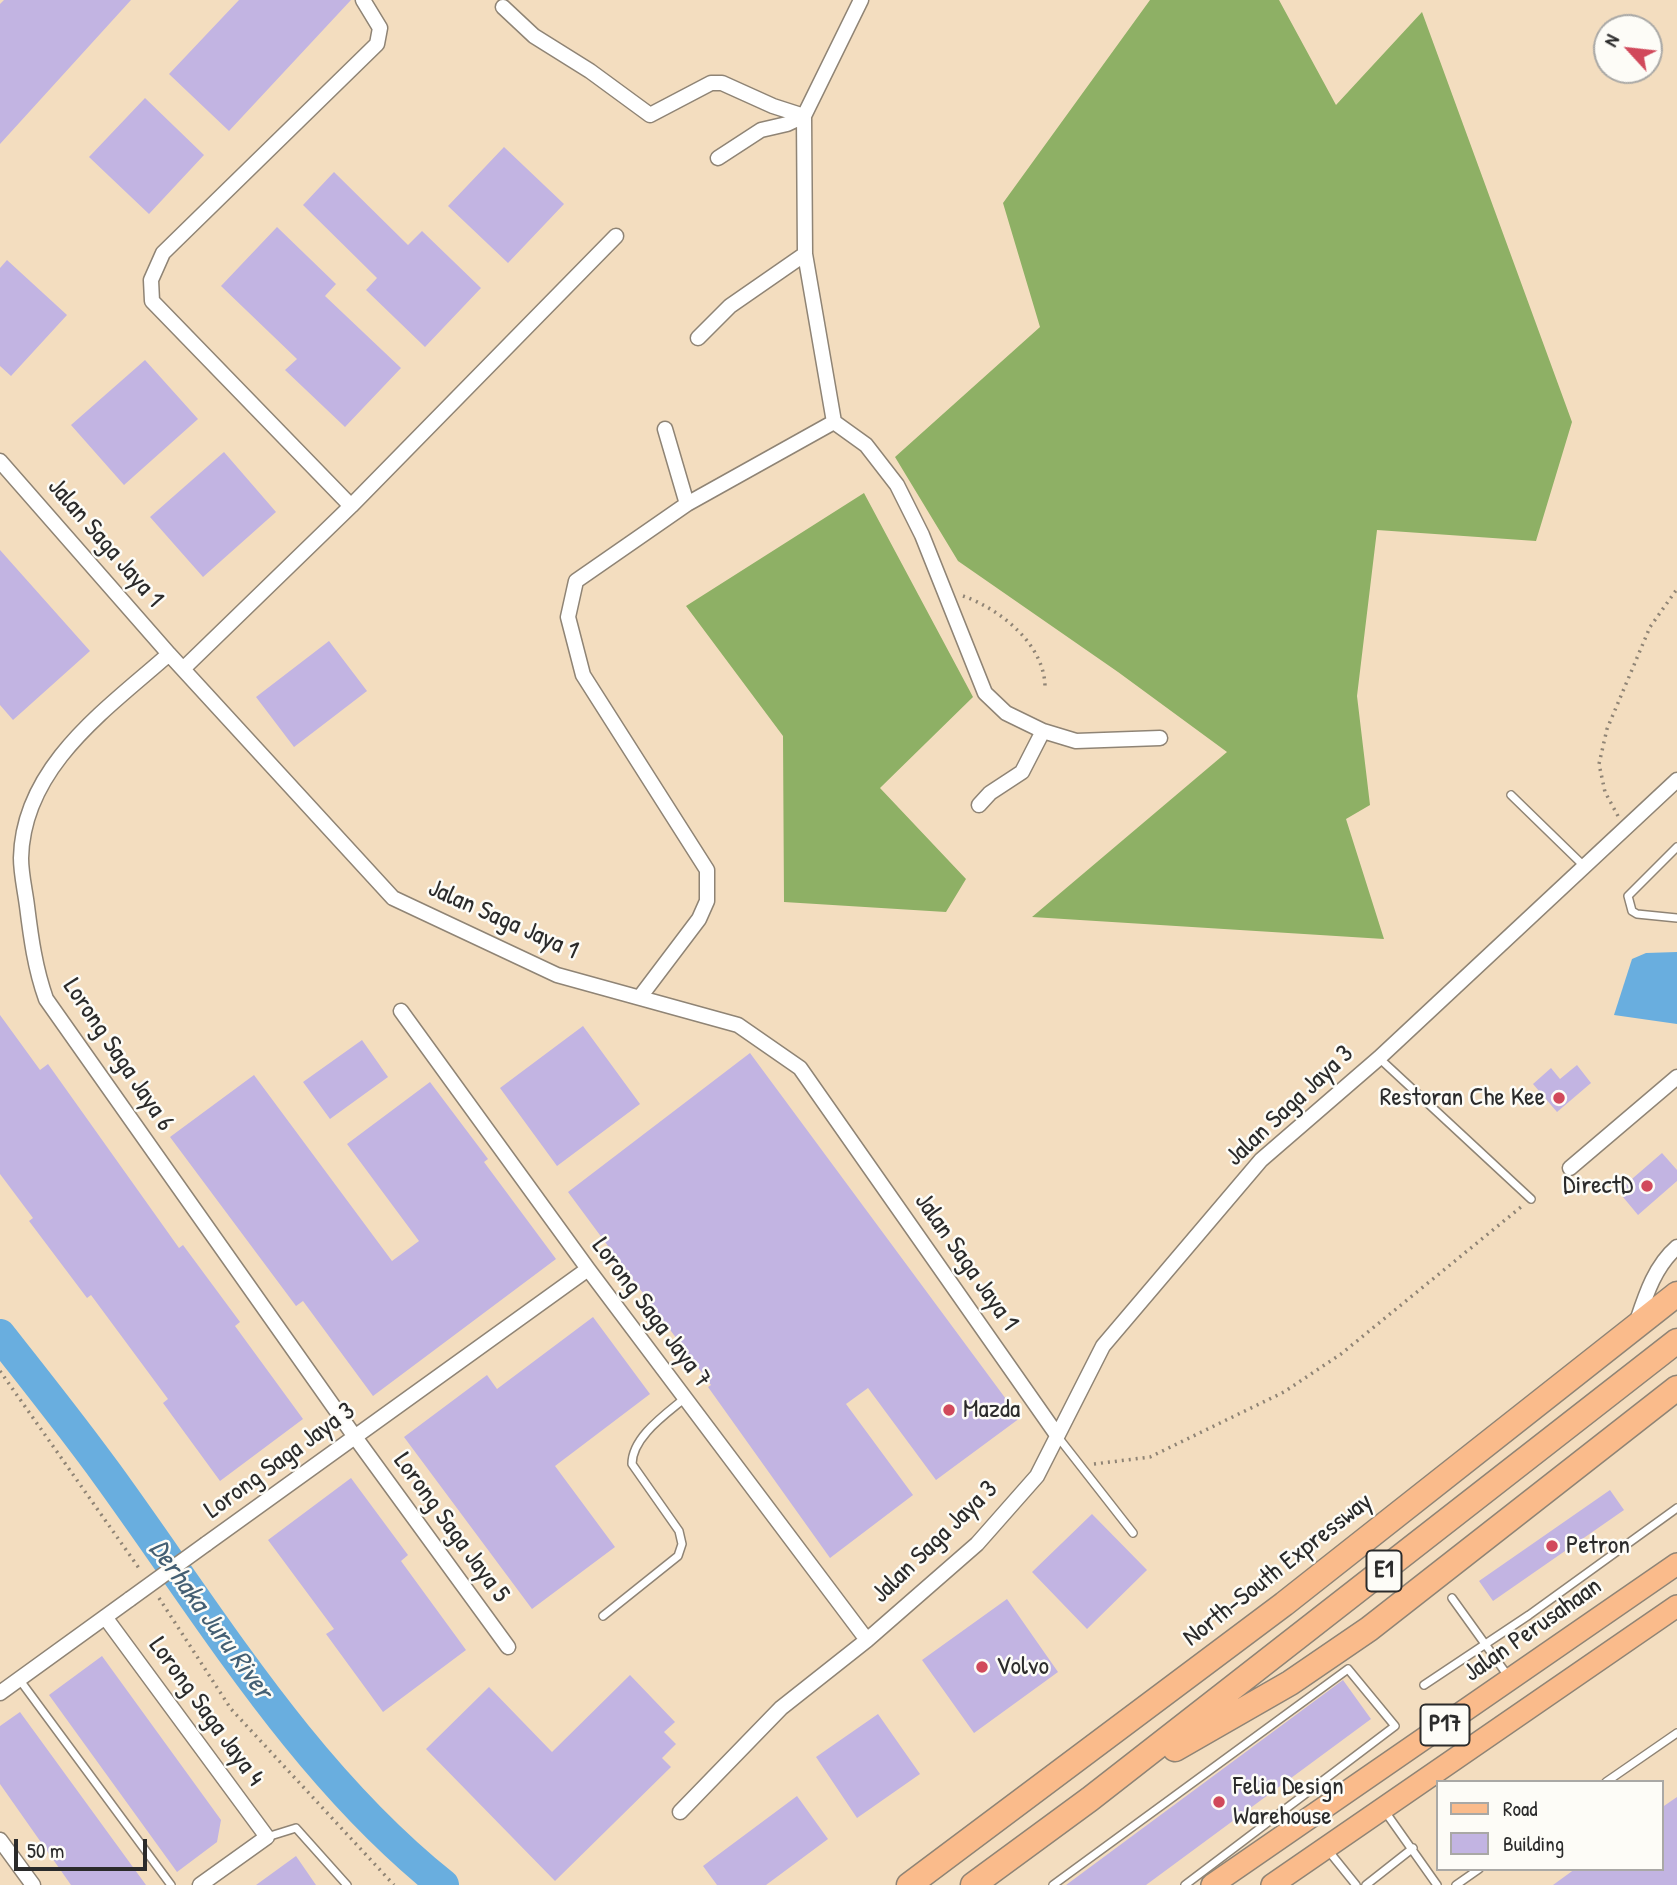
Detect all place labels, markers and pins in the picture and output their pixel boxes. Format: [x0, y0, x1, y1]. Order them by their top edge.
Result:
place label: Restoran Che Kee [1380, 1082, 1545, 1114]
marker: Restoran Che Kee [1551, 1090, 1567, 1106]
place label: DirectD [1563, 1170, 1633, 1202]
marker: DirectD [1639, 1178, 1655, 1194]
place label: Mazda [963, 1394, 1020, 1426]
marker: Mazda [941, 1402, 957, 1418]
place label: Petron [1566, 1530, 1630, 1562]
marker: Petron [1544, 1538, 1560, 1554]
place label: Volvo [996, 1651, 1049, 1683]
marker: Volvo [974, 1659, 990, 1675]
place label: Felia Design Warehouse [1233, 1771, 1344, 1832]
marker: Felia Design Warehouse [1211, 1794, 1227, 1810]

